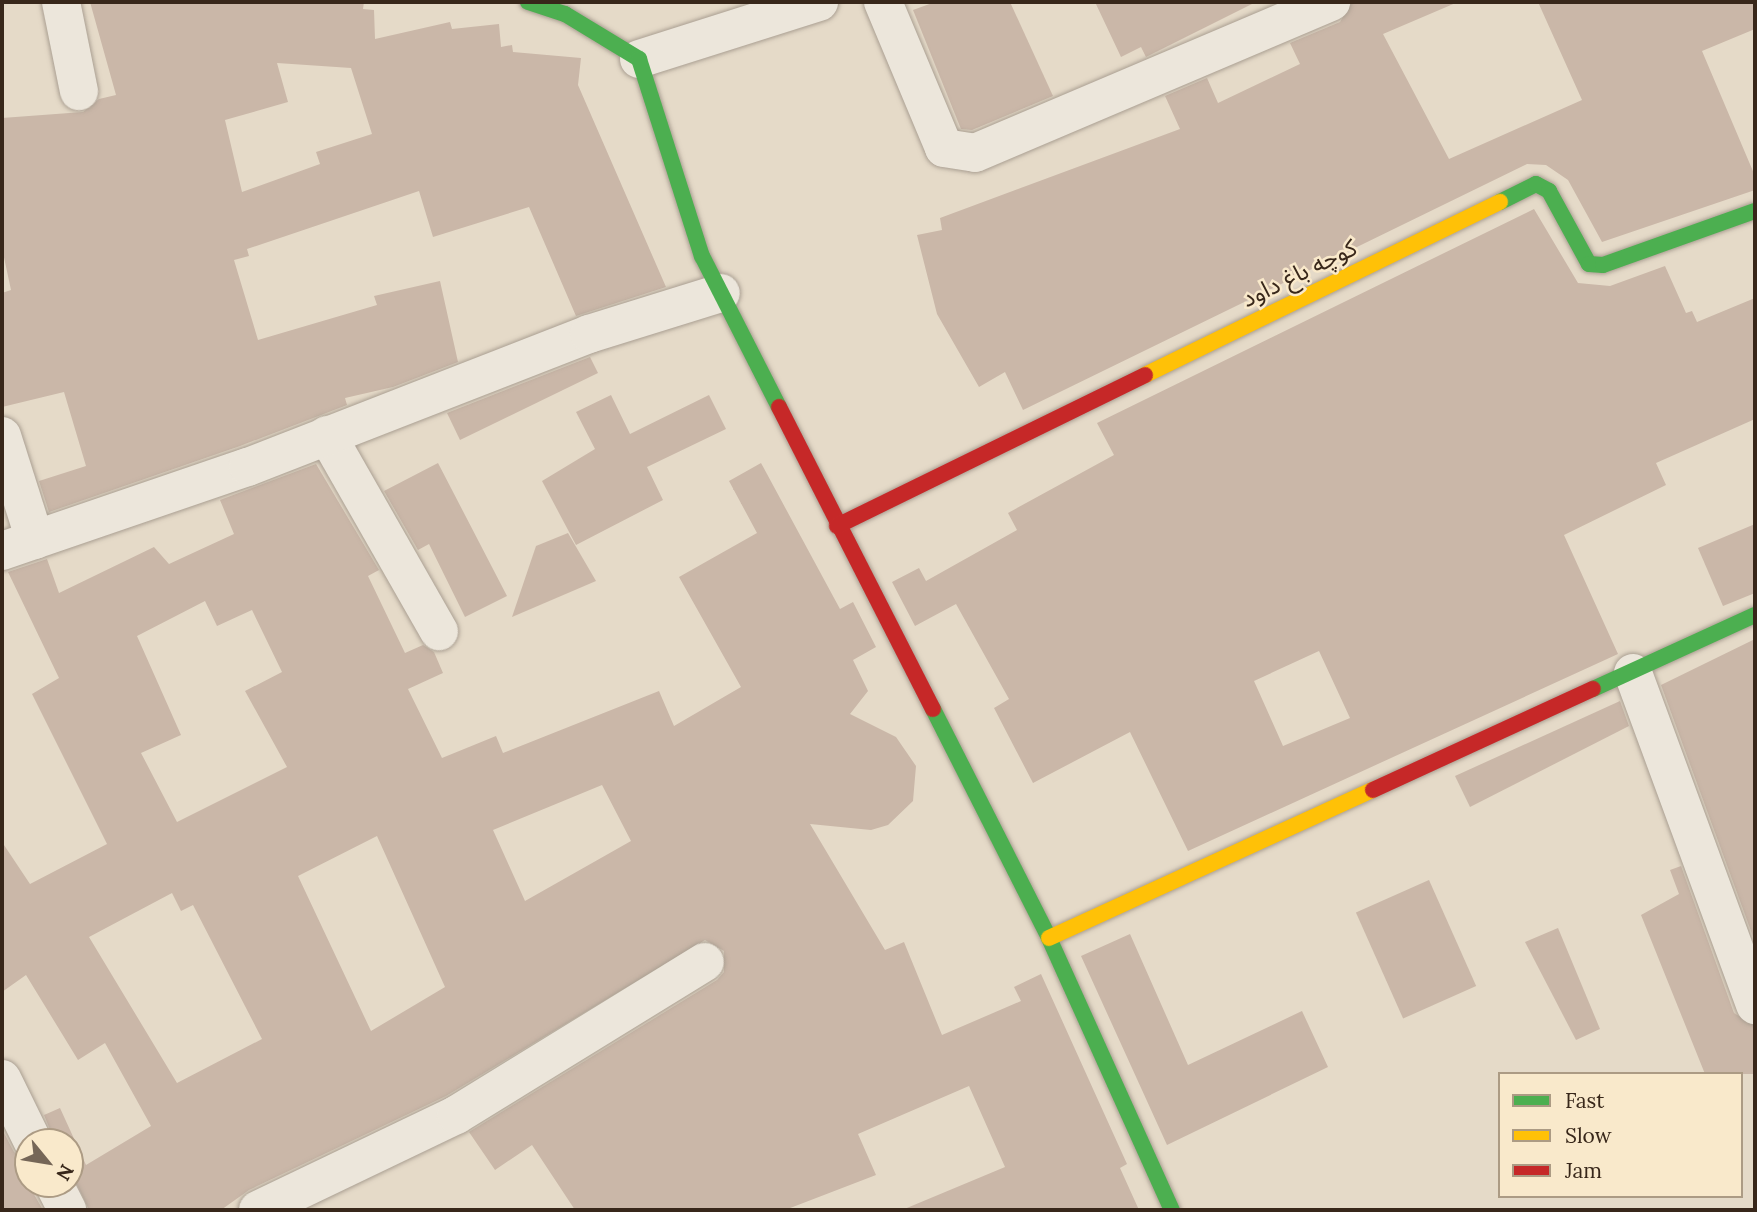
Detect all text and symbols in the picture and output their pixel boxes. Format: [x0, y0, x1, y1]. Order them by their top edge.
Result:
street label: کوچه باغ داود [1237, 233, 1361, 313]
legend [1498, 1072, 1743, 1198]
text: Fast [1565, 1087, 1604, 1114]
text: Slow [1565, 1122, 1612, 1149]
north arrow [14, 1128, 84, 1198]
text: Jam [1565, 1157, 1602, 1184]
text: N [51, 1160, 80, 1185]

